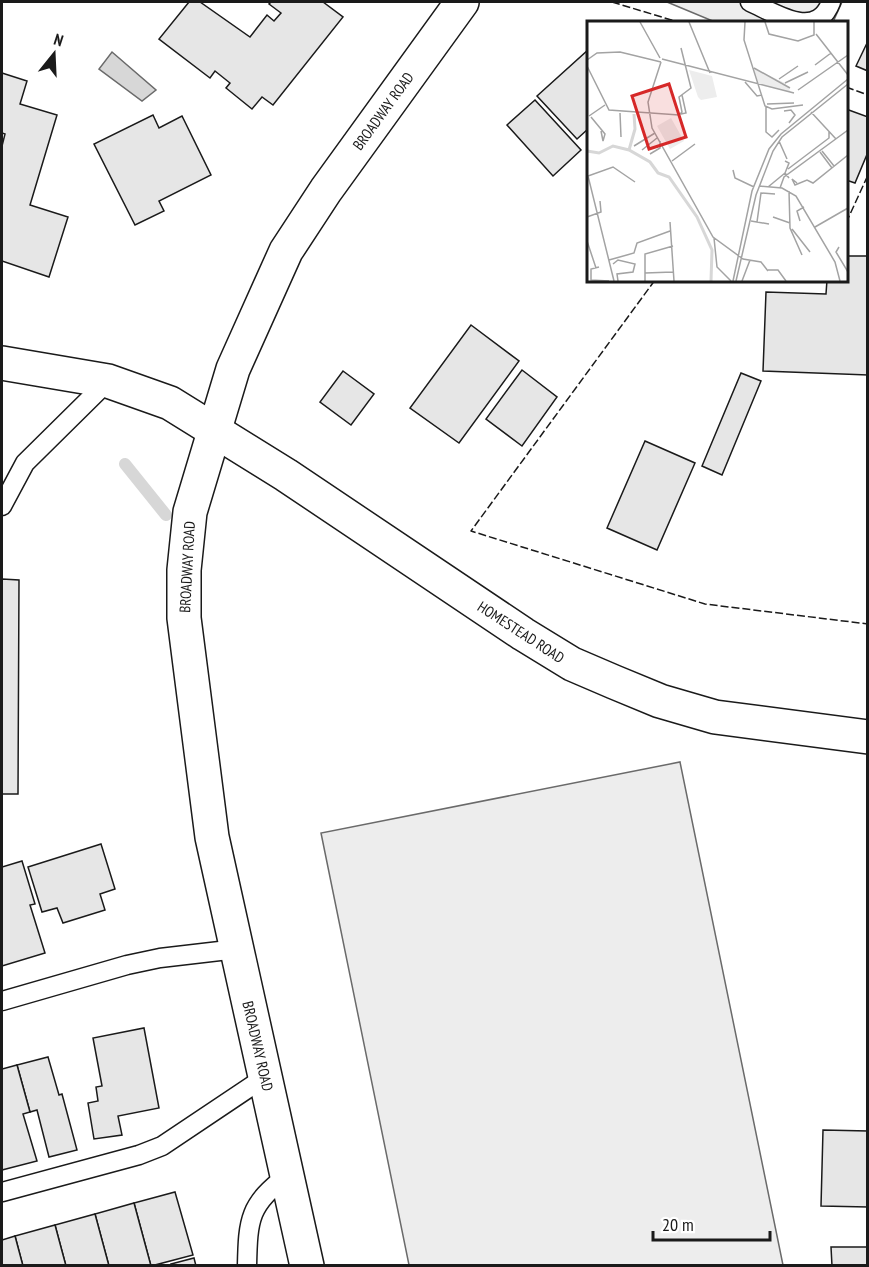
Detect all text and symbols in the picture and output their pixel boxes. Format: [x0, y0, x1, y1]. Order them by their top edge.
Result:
inset map [587, 21, 848, 282]
north arrow [24, 24, 84, 84]
text: N [51, 29, 66, 51]
street label: BROADWAY ROAD [348, 68, 418, 154]
street label: BROADWAY ROAD [175, 521, 199, 613]
street label: HOMESTEAD ROAD [474, 597, 568, 667]
street label: BROADWAY ROAD [238, 999, 278, 1093]
scale bar [653, 1204, 770, 1242]
text: 20 m [662, 1213, 694, 1236]

